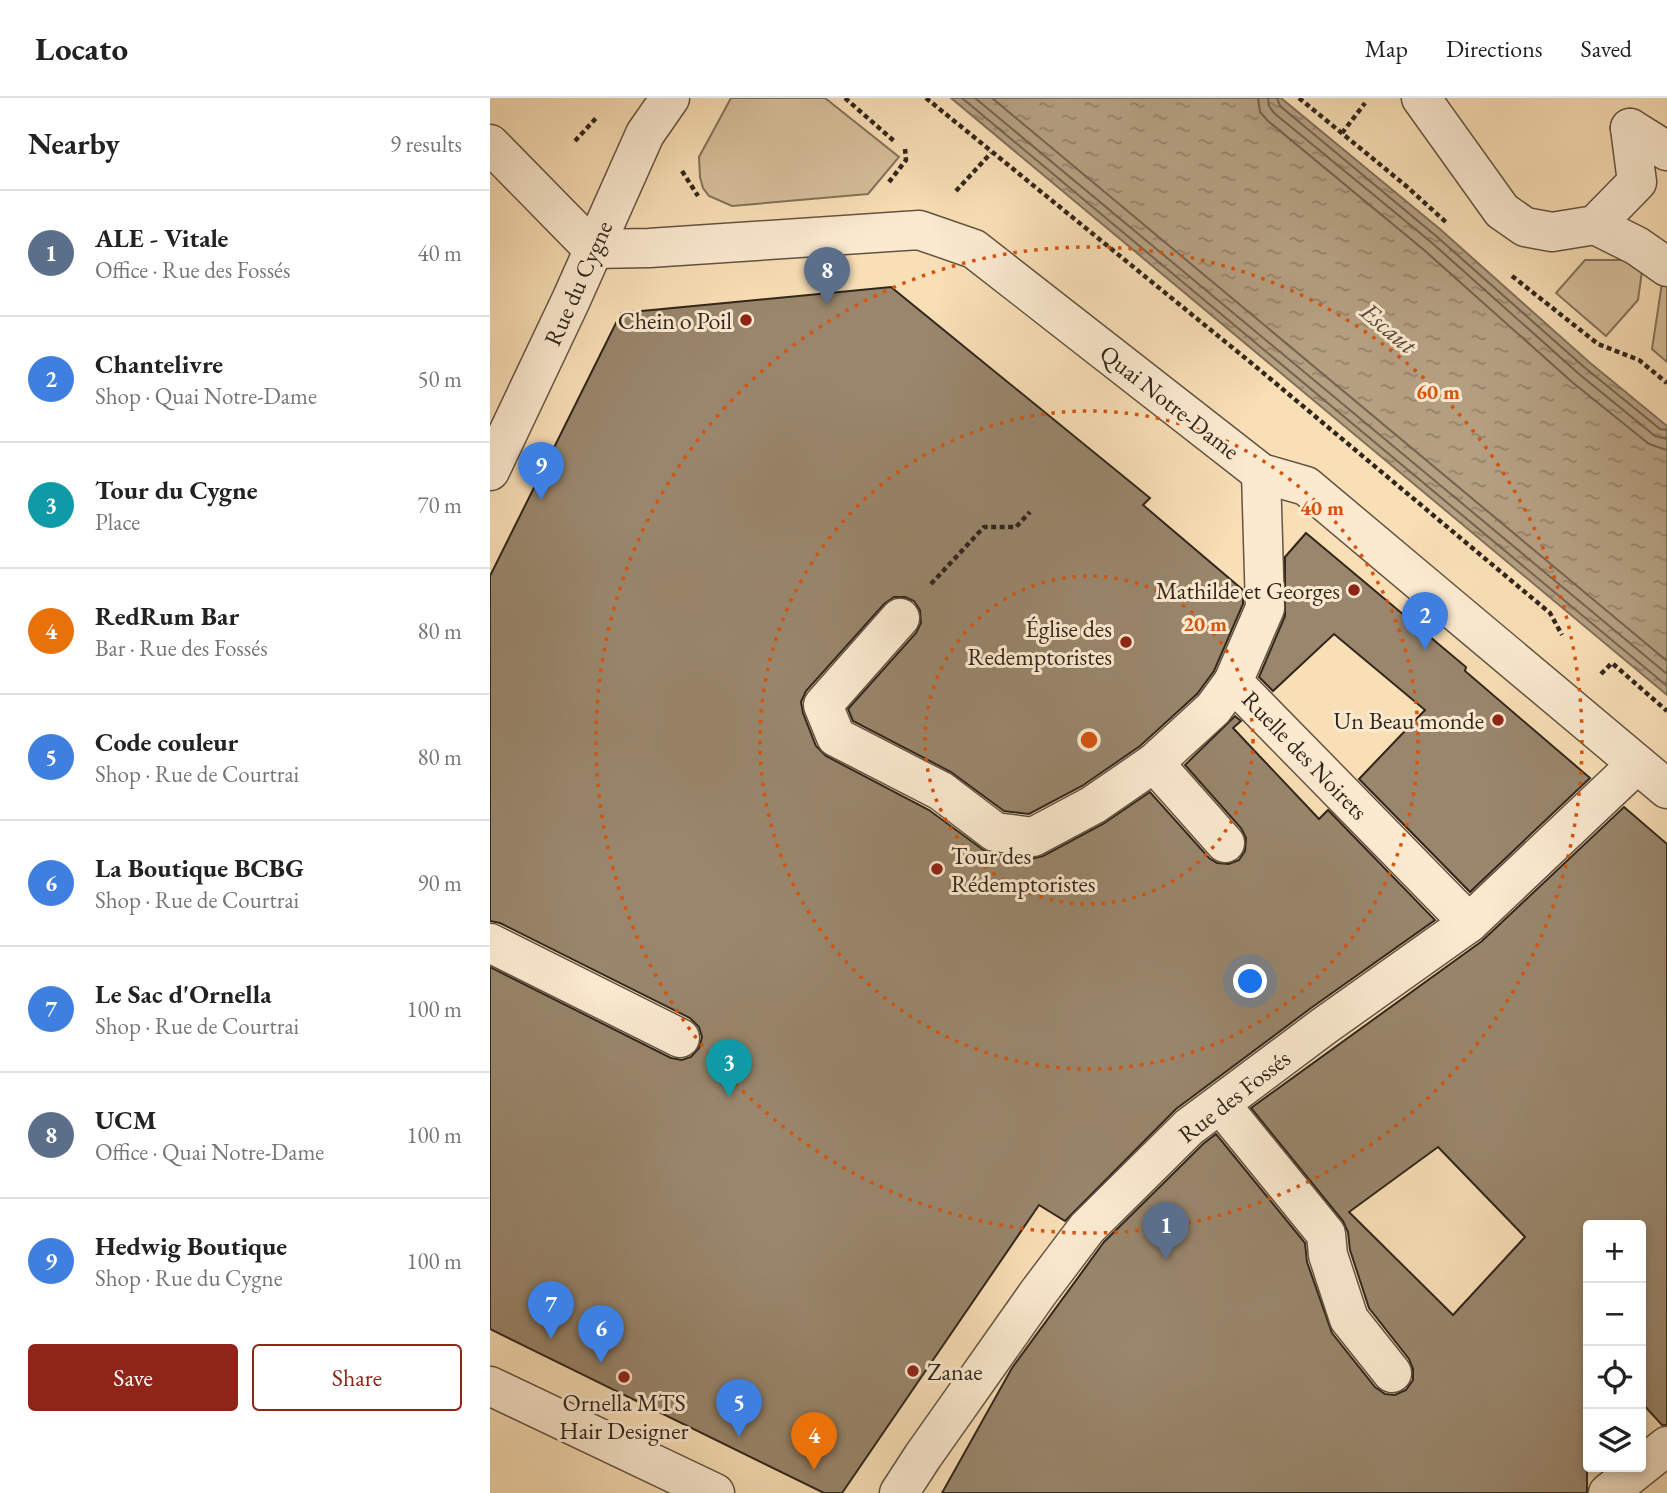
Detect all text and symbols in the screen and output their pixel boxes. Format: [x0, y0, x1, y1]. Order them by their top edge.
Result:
text: Locato [35, 27, 128, 70]
text: Map [1365, 33, 1408, 64]
text: Directions [1446, 33, 1543, 64]
text: Saved [1581, 33, 1632, 64]
text: Nearby [28, 124, 120, 163]
text: 9 results [390, 129, 462, 159]
street label: Rue du Cygne [537, 216, 619, 350]
text: ALE - Vitale [95, 221, 228, 255]
text: 1 [45, 238, 57, 268]
text: 40 m [417, 238, 462, 268]
pin: 8 [804, 247, 850, 305]
text: Office · Rue des Fossés [95, 255, 291, 285]
water label: Escaut [1353, 294, 1425, 362]
place label: Chein o Poil [618, 305, 732, 336]
marker: Chein o Poil [738, 312, 754, 328]
street label: Quai Notre-Dame [1094, 338, 1246, 466]
text: Chantelivre [95, 347, 223, 381]
text: 2 [45, 364, 57, 394]
text: 50 m [417, 364, 462, 394]
text: 60 m [1416, 378, 1460, 405]
text: Shop · Quai Notre-Dame [95, 381, 317, 411]
pin: 9 [518, 442, 564, 500]
text: Tour du Cygne [95, 473, 258, 507]
text: 3 [45, 490, 57, 520]
text: 70 m [417, 490, 462, 520]
text: 40 m [1300, 494, 1344, 521]
text: Place [95, 507, 140, 537]
place label: Mathilde et Georges [1156, 575, 1340, 606]
marker: Mathilde et Georges [1346, 582, 1362, 598]
pin: 2 [1402, 592, 1448, 650]
text: RedRum Bar [95, 599, 239, 633]
text: 20 m [1183, 610, 1227, 637]
place label: Église des Redemptoristes [967, 613, 1112, 672]
text: 4 [45, 616, 57, 646]
text: 80 m [417, 616, 462, 646]
text: Bar · Rue des Fossés [95, 633, 268, 663]
marker: Église des Redemptoristes [1118, 634, 1134, 650]
street label: Ruelle des Noirets [1235, 684, 1375, 826]
place label: Un Beau monde [1334, 705, 1484, 736]
marker: Un Beau monde [1490, 712, 1506, 728]
text: Code couleur [95, 725, 238, 759]
centre of rings [1077, 728, 1101, 752]
text: 5 [45, 742, 57, 772]
text: 80 m [417, 742, 462, 772]
text: Shop · Rue de Courtrai [95, 759, 299, 789]
place label: Tour des Rédemptoristes [951, 840, 1096, 899]
text: La Boutique BCBG [95, 851, 304, 885]
marker: Tour des Rédemptoristes [929, 861, 945, 877]
text: 6 [45, 868, 57, 898]
text: 90 m [417, 868, 462, 898]
text: Shop · Rue de Courtrai [95, 885, 299, 915]
your location [1233, 964, 1267, 998]
text: Le Sac d'Ornella [95, 977, 272, 1011]
text: 7 [45, 994, 57, 1024]
text: 100 m [406, 994, 462, 1024]
text: Shop · Rue de Courtrai [95, 1011, 299, 1041]
pin: 3 [706, 1039, 752, 1097]
street label: Rue des Fossés [1172, 1043, 1296, 1149]
text: UCM [95, 1103, 157, 1137]
text: 8 [45, 1120, 57, 1150]
text: 100 m [406, 1120, 462, 1150]
text: Office · Quai Notre-Dame [95, 1137, 324, 1167]
pin: 1 [1143, 1202, 1189, 1260]
map controls [1583, 1220, 1646, 1472]
button: + [1583, 1220, 1646, 1283]
text: Hedwig Boutique [95, 1229, 287, 1263]
text: 9 [45, 1246, 57, 1276]
text: 100 m [406, 1246, 462, 1276]
text: Shop · Rue du Cygne [95, 1263, 283, 1293]
pin: 7 [528, 1281, 574, 1339]
button: − [1583, 1283, 1646, 1346]
pin: 6 [578, 1305, 624, 1363]
button: Save [28, 1344, 238, 1411]
button: Share [252, 1344, 462, 1411]
button: locate [1583, 1346, 1646, 1409]
place label: Zanae [927, 1356, 983, 1387]
marker: Zanae [905, 1363, 921, 1379]
marker: Ornella MTS Hair Designer [616, 1369, 632, 1385]
pin: 5 [716, 1379, 762, 1437]
place label: Ornella MTS Hair Designer [559, 1387, 689, 1446]
button: layers [1583, 1409, 1646, 1472]
pin: 4 [791, 1412, 837, 1470]

